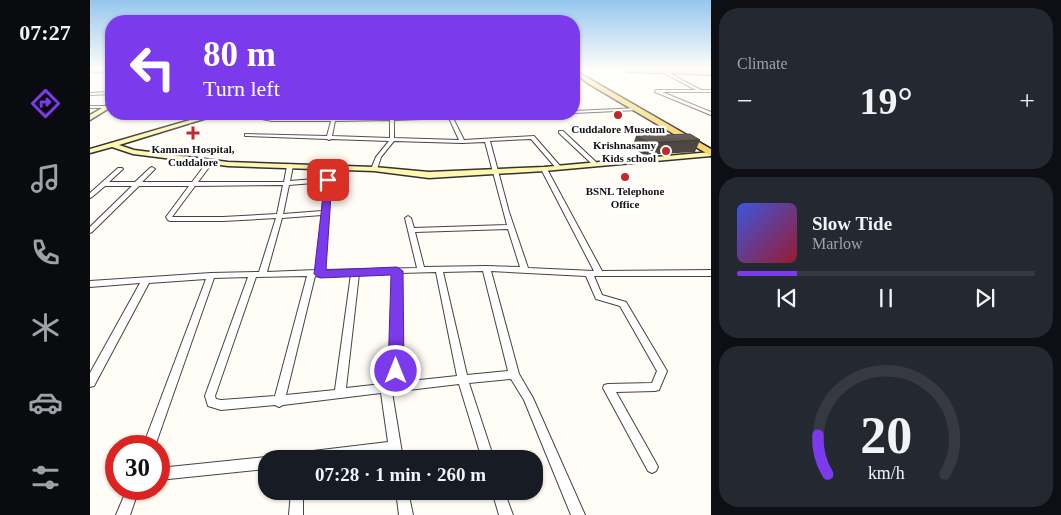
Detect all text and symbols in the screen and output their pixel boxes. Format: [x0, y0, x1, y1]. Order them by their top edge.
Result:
text: 07:27 [19, 20, 71, 45]
icon: left [120, 35, 185, 100]
text: 80 m [203, 35, 276, 74]
text: Climate [737, 55, 788, 72]
text: Turn left [203, 76, 280, 101]
text: 19° [859, 80, 913, 122]
text: − [737, 85, 753, 116]
text: + [1019, 85, 1035, 116]
icon: directions [28, 86, 63, 121]
marker: Cuddalore Museum [612, 109, 624, 121]
place label: Cuddalore Museum [571, 123, 665, 135]
marker: Kannan Hospital, Cuddalore [186, 126, 200, 140]
place label: Krishnasamy Kids school [593, 139, 656, 164]
place label: Kannan Hospital, Cuddalore [151, 143, 235, 168]
marker: Krishnasamy Kids school [660, 145, 672, 157]
pin [307, 159, 349, 201]
icon: music [28, 161, 63, 196]
icon: arrive [314, 166, 342, 194]
marker: BSNL Telephone Office [619, 171, 631, 183]
place label: BSNL Telephone Office [586, 185, 664, 210]
text: Slow Tide [812, 213, 892, 234]
icon: phone [28, 235, 63, 270]
text: Marlow [812, 235, 863, 252]
icon: previous [773, 284, 801, 312]
icon: pause [872, 284, 900, 312]
icon: next [971, 284, 999, 312]
icon: climate [28, 310, 63, 345]
position arrow [369, 344, 421, 396]
icon: car [28, 385, 63, 420]
text: 20 [860, 407, 912, 464]
speed limit sign: 30 [105, 435, 170, 500]
icon: filters [28, 460, 63, 495]
text: km/h [868, 463, 904, 483]
text: 07:28 · 1 min · 260 m [315, 464, 486, 485]

